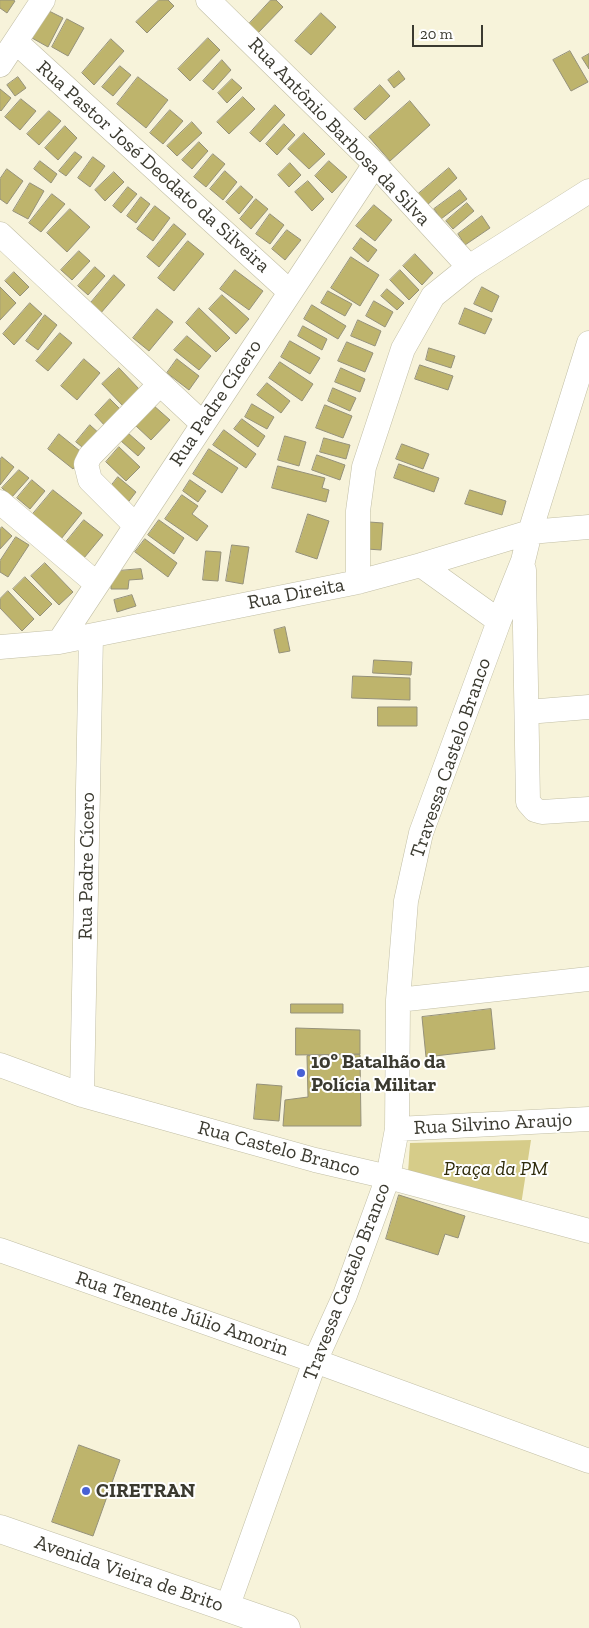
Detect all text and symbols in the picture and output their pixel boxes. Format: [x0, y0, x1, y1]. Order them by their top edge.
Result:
scale bar [414, 15, 485, 47]
text: 20 m [420, 25, 453, 43]
street label: Rua Antônio Barbosa da Silva [243, 33, 435, 231]
street label: Rua Pastor José Deodato da Silveira [31, 56, 275, 278]
street label: Rua Padre Cícero [165, 335, 267, 471]
street label: Rua Direita [246, 573, 346, 615]
street label: Travessa Castelo Branco [405, 655, 497, 861]
street label: Rua Padre Cícero [74, 792, 100, 940]
place label: 10º Batalhão da Polícia Militar [311, 1050, 446, 1097]
marker: 10º Batalhão da Polícia Militar [295, 1067, 307, 1079]
street label: Rua Silvino Araujo [413, 1108, 573, 1140]
street label: Rua Castelo Branco [195, 1116, 363, 1182]
park label: Praça da PM [444, 1157, 548, 1181]
street label: Travessa Castelo Branco [298, 1180, 396, 1384]
street label: Rua Tenente Júlio Amorin [72, 1266, 292, 1362]
place label: CIRETRAN [96, 1479, 195, 1503]
marker: CIRETRAN [80, 1485, 92, 1497]
street label: Avenida Vieira de Brito [32, 1530, 226, 1618]

